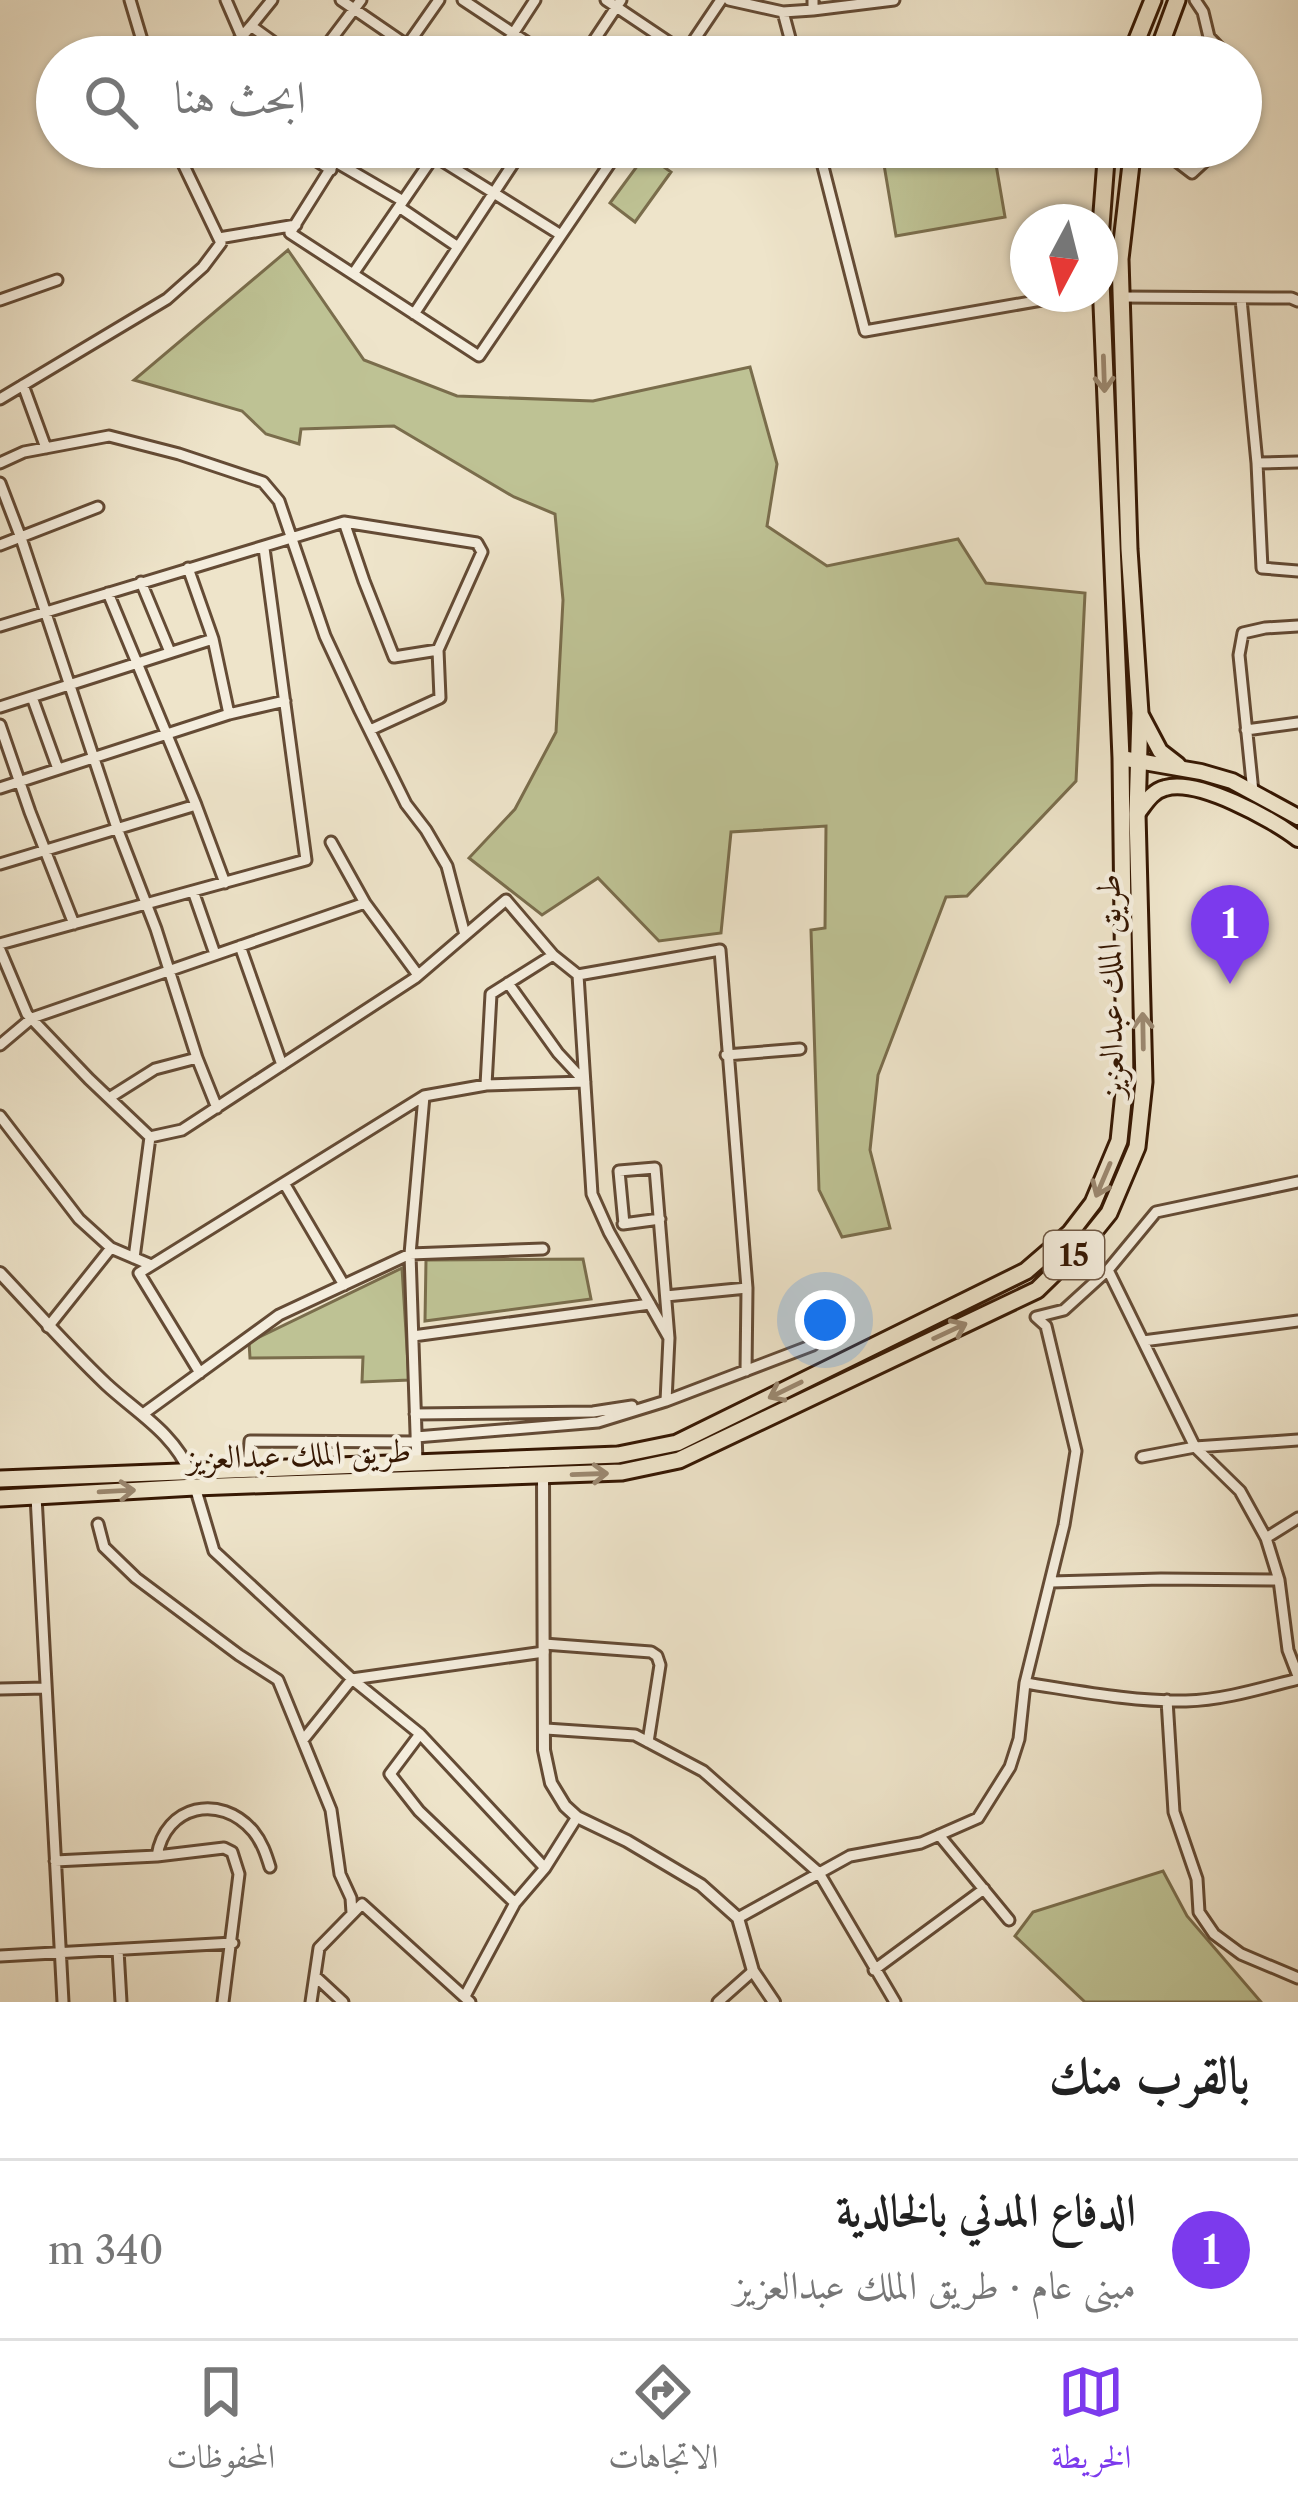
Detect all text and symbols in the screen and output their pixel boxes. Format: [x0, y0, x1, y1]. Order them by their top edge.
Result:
search box [36, 36, 1262, 168]
icon: search [78, 69, 144, 135]
text: ابحث هنا [174, 69, 306, 125]
north arrow [1010, 204, 1118, 312]
one-way arrow [1093, 354, 1116, 393]
street label: طريق الملك عبدالعزيز [1088, 873, 1134, 1101]
pin: 1 [1191, 885, 1269, 984]
one-way arrow [1131, 1012, 1154, 1051]
one-way arrow [1091, 1161, 1112, 1198]
road number: 15 [1044, 1231, 1104, 1279]
your location [795, 1290, 855, 1350]
one-way arrow [931, 1319, 967, 1341]
one-way arrow [768, 1380, 804, 1402]
street label: طريق الملك عبدالعزيز [183, 1430, 412, 1480]
one-way arrow [570, 1462, 609, 1485]
one-way arrow [97, 1479, 136, 1502]
text: بالقرب منك [1049, 2044, 1250, 2106]
text: الدفاع المدني بالخالدية [836, 2182, 1136, 2238]
text: 340 m [48, 2226, 163, 2274]
text: 1 [1202, 2226, 1220, 2274]
text: مبنى عام · طريق الملك عبدالعزيز [734, 2261, 1136, 2309]
tab: المحفوظات [166, 2359, 275, 2489]
tab: الاتجاهات [608, 2359, 718, 2489]
tab: الخريطة [1051, 2359, 1132, 2489]

